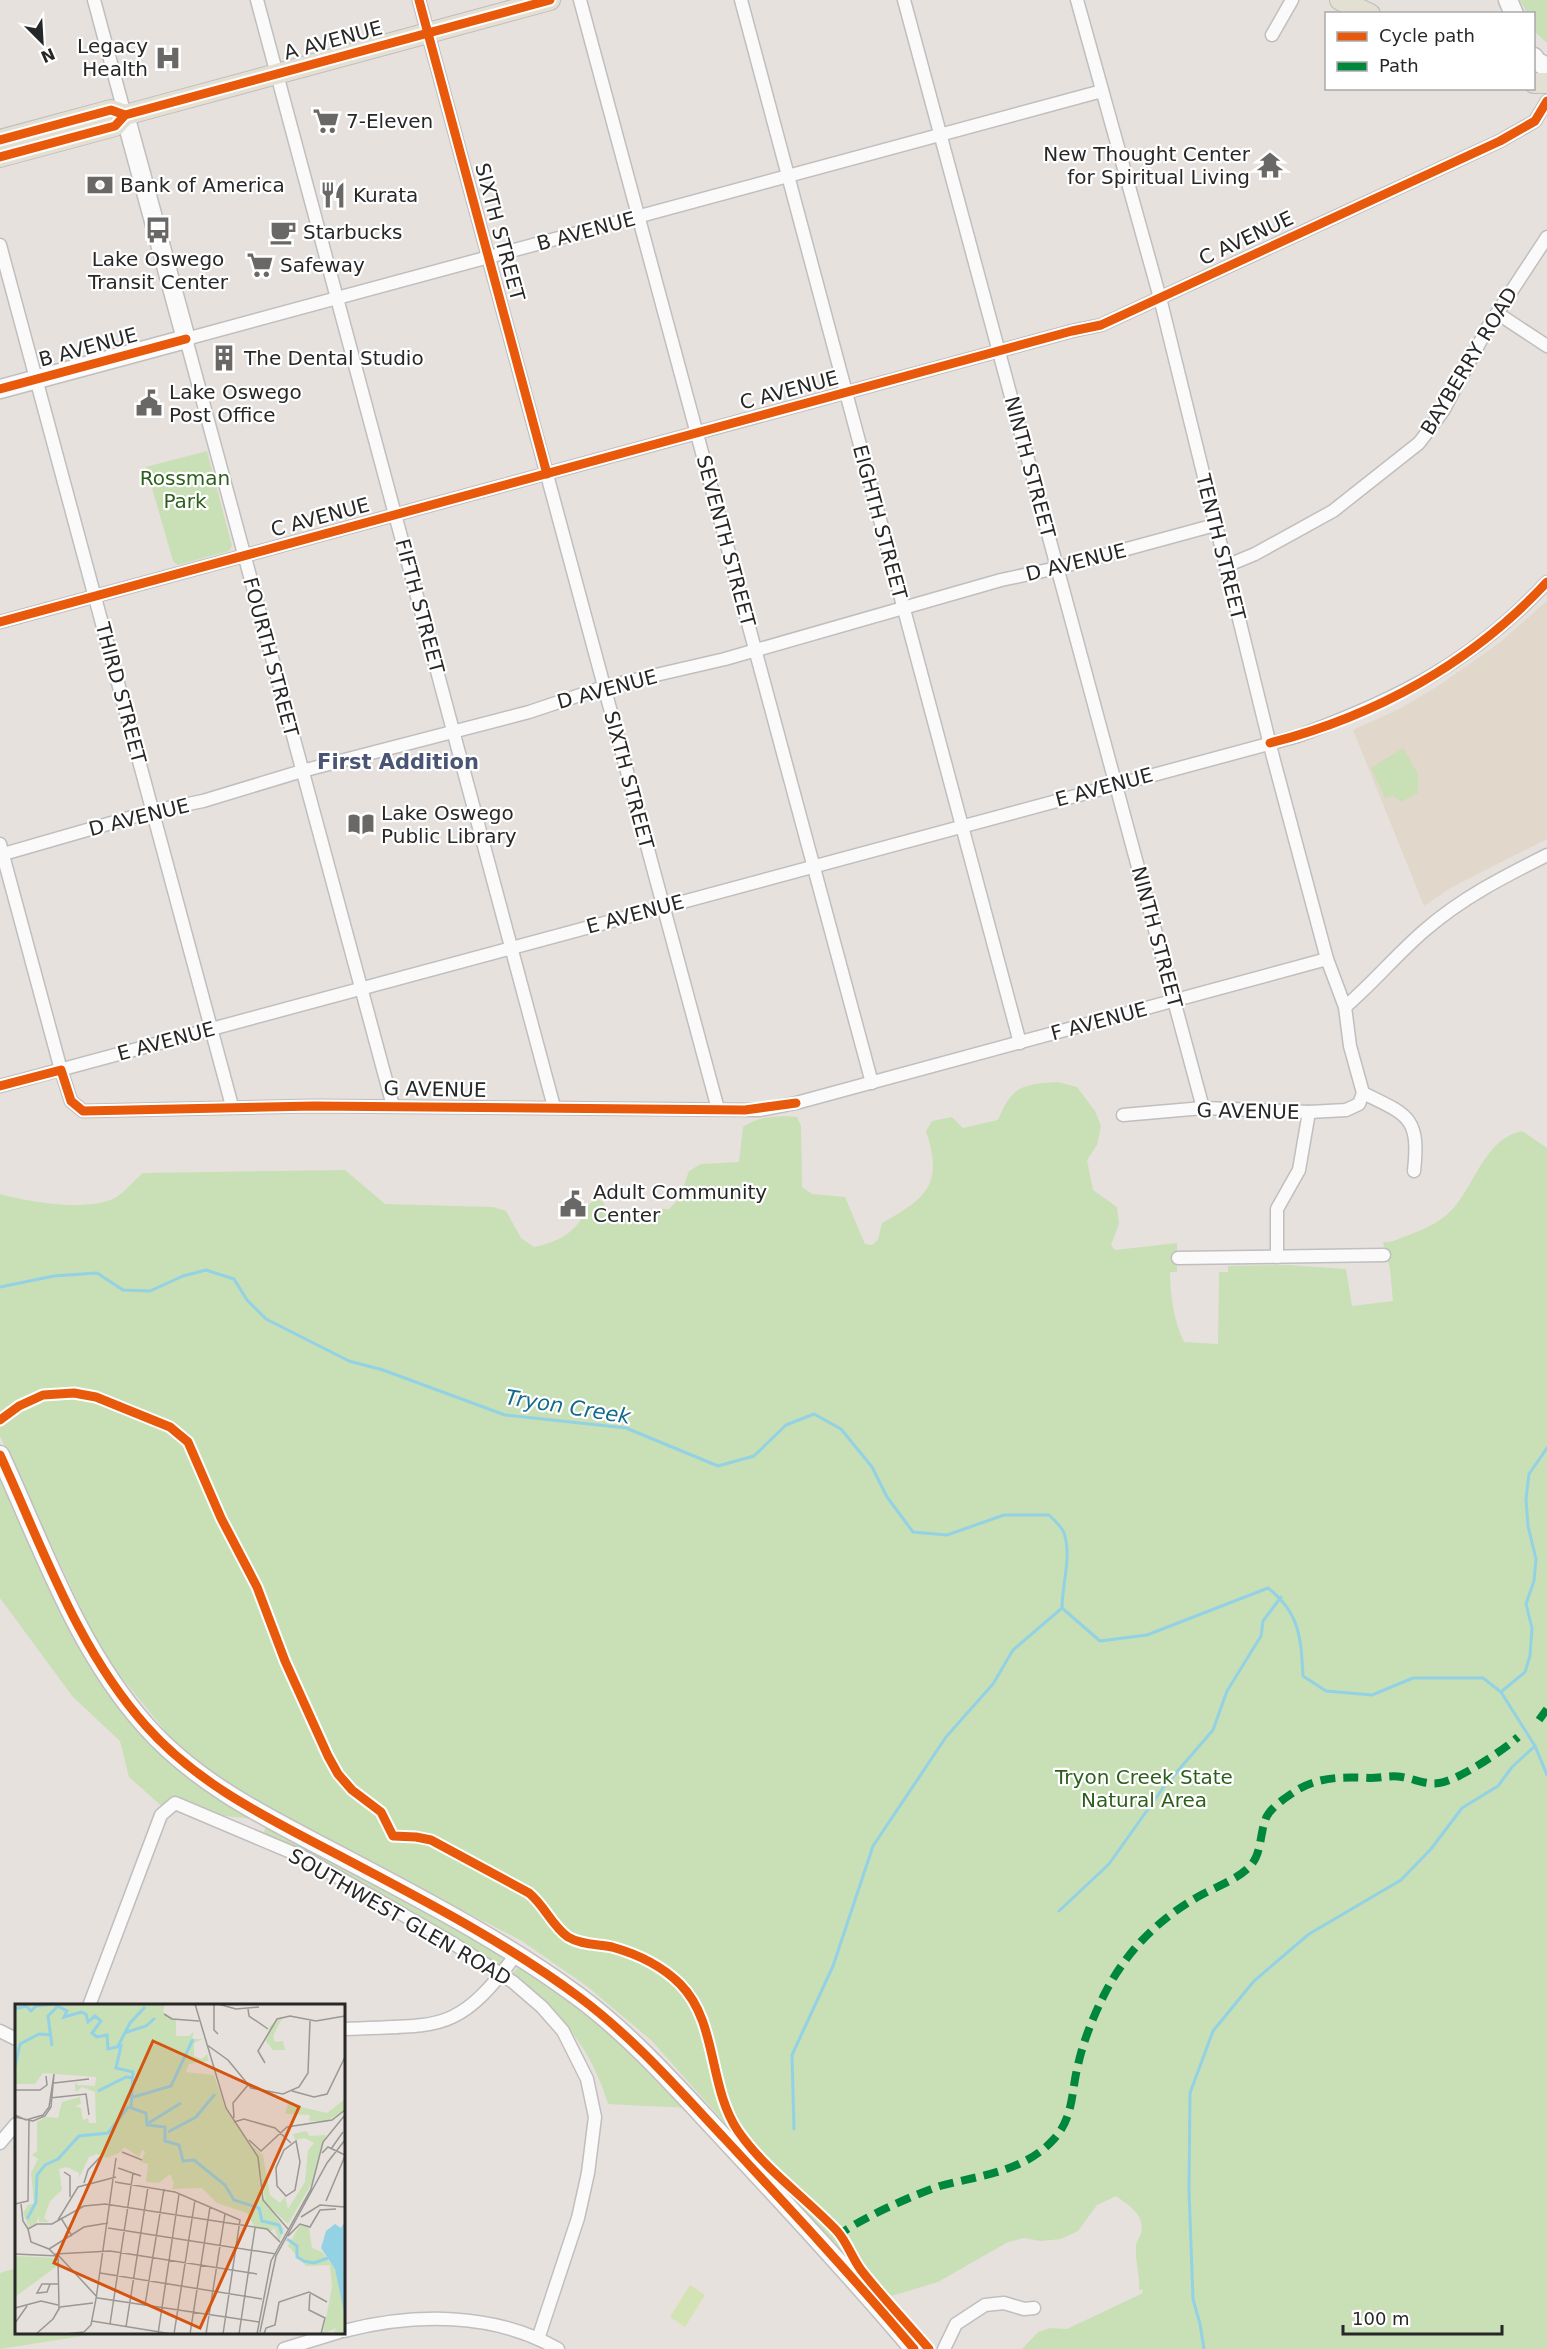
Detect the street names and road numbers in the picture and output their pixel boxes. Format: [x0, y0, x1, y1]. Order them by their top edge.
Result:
street label: A AVENUE [281, 15, 385, 65]
street label: SIXTH STREET [470, 160, 530, 304]
street label: B AVENUE [534, 206, 638, 256]
street label: C AVENUE [1195, 206, 1297, 270]
street label: BAYBERRY ROAD [1415, 283, 1523, 439]
street label: B AVENUE [36, 322, 140, 372]
street label: C AVENUE [737, 365, 841, 415]
street label: NINTH STREET [1000, 394, 1061, 541]
street label: EIGHTH STREET [848, 442, 912, 603]
street label: SEVENTH STREET [692, 453, 761, 630]
street label: TENTH STREET [1191, 470, 1251, 623]
street label: C AVENUE [268, 492, 372, 542]
street label: FIFTH STREET [390, 536, 450, 677]
street label: D AVENUE [1023, 538, 1129, 586]
street label: FOURTH STREET [238, 575, 304, 740]
street label: THIRD STREET [90, 619, 152, 767]
street label: D AVENUE [554, 664, 660, 714]
street label: SIXTH STREET [599, 708, 659, 852]
street label: E AVENUE [1053, 762, 1155, 812]
street label: D AVENUE [86, 793, 192, 841]
street label: NINTH STREET [1127, 864, 1188, 1011]
street label: E AVENUE [584, 889, 686, 939]
street label: F AVENUE [1048, 997, 1150, 1045]
street label: E AVENUE [115, 1016, 217, 1066]
street label: G AVENUE [383, 1076, 487, 1102]
street label: G AVENUE [1196, 1098, 1300, 1124]
street label: SOUTHWEST GLEN ROAD [284, 1843, 516, 1991]

